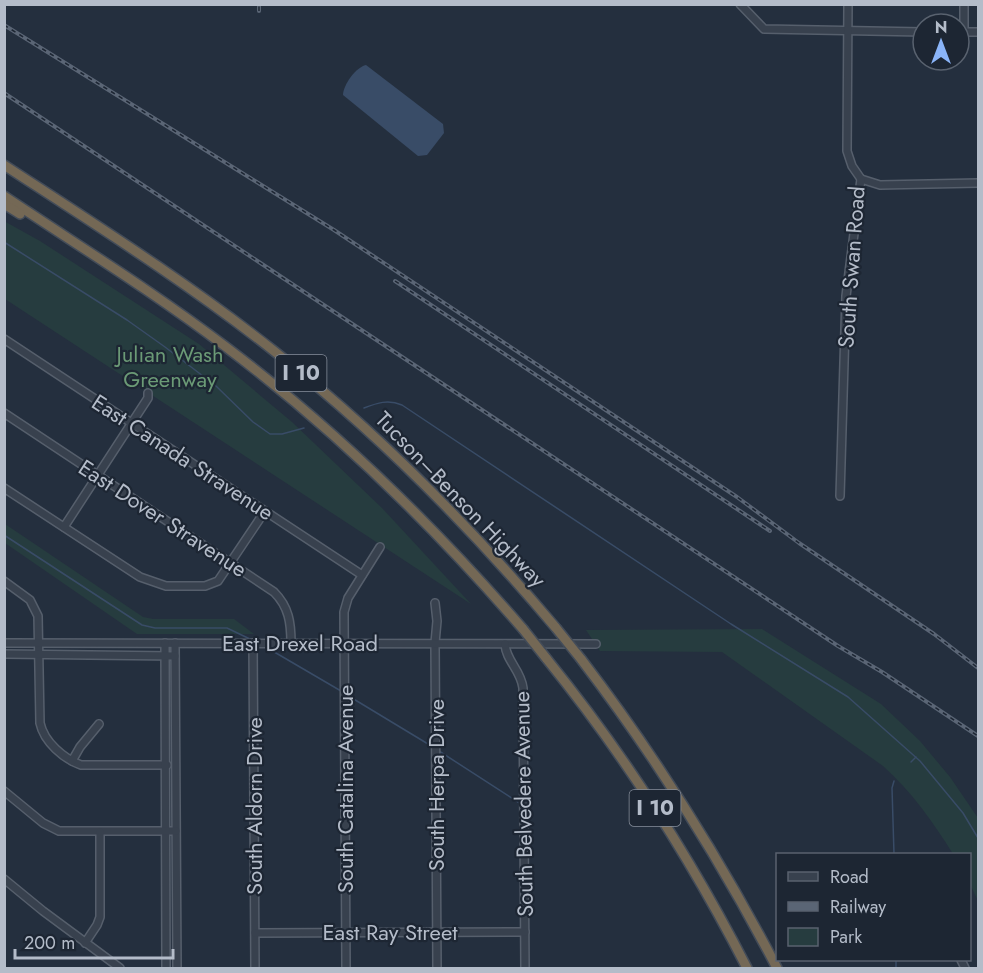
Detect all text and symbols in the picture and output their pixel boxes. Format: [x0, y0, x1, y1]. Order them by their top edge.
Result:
north arrow [911, 12, 971, 72]
text: N [935, 16, 947, 39]
street label: South Swan Road [829, 185, 873, 349]
park label: Julian Wash Greenway [114, 338, 223, 395]
road number: I 10 [276, 355, 326, 391]
street label: East Canada Stravenue [86, 386, 280, 528]
street label: Tucson–Benson Highway [368, 404, 554, 594]
street label: East Dover Stravenue [72, 451, 254, 585]
street label: East Drexel Road [222, 627, 378, 659]
street label: South Catalina Avenue [329, 685, 361, 893]
street label: South Belvedere Avenue [505, 691, 541, 917]
street label: South Herpa Drive [420, 699, 452, 871]
street label: South Aldorn Drive [238, 717, 270, 895]
road number: I 10 [630, 790, 680, 826]
legend [776, 853, 971, 961]
text: Road [830, 864, 869, 890]
text: Railway [830, 894, 886, 920]
street label: East Ray Street [323, 916, 458, 948]
scale bar [15, 922, 172, 960]
text: Park [830, 924, 862, 950]
text: 200 m [24, 930, 75, 956]

